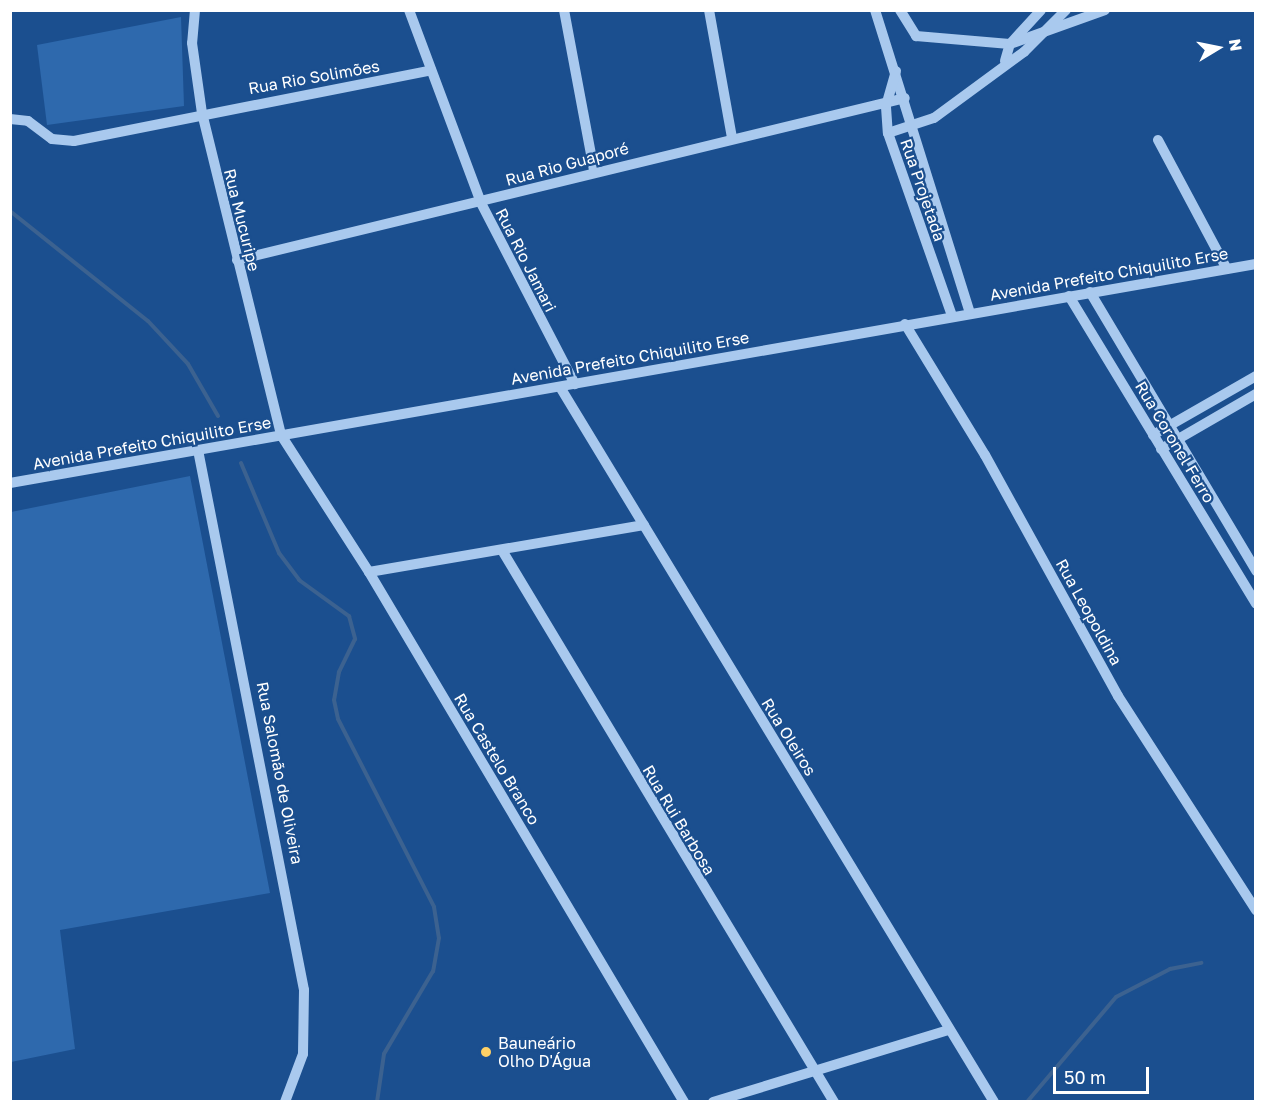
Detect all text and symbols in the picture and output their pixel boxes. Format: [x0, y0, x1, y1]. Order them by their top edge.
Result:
north arrow [1188, 18, 1248, 78]
text: N [1225, 37, 1247, 53]
street label: Rua Rio Solimões [247, 56, 381, 98]
street label: Rua Projetada [896, 136, 950, 244]
street label: Rua Rio Guaporé [503, 138, 631, 190]
street label: Rua Mucuripe [220, 167, 264, 273]
street label: Rua Rio Jamari [492, 205, 560, 315]
street label: Avenida Prefeito Chiquilito Erse [988, 244, 1230, 304]
street label: Avenida Prefeito Chiquilito Erse [509, 328, 751, 388]
street label: Rua Coronel Ferro [1131, 378, 1219, 506]
street label: Avenida Prefeito Chiquilito Erse [31, 413, 273, 473]
street label: Rua Leopoldina [1052, 556, 1126, 668]
street label: Rua Salomão de Oliveira [253, 680, 307, 866]
street label: Rua Castelo Branco [450, 690, 544, 828]
street label: Rua Oleiros [758, 695, 820, 779]
street label: Rua Rui Barbosa [639, 762, 719, 878]
place label: Bauneário Olho D'Água [498, 1033, 591, 1071]
marker: Bauneário Olho D'Água [479, 1045, 493, 1059]
scale bar [1056, 1055, 1152, 1093]
text: 50 m [1064, 1066, 1106, 1088]

